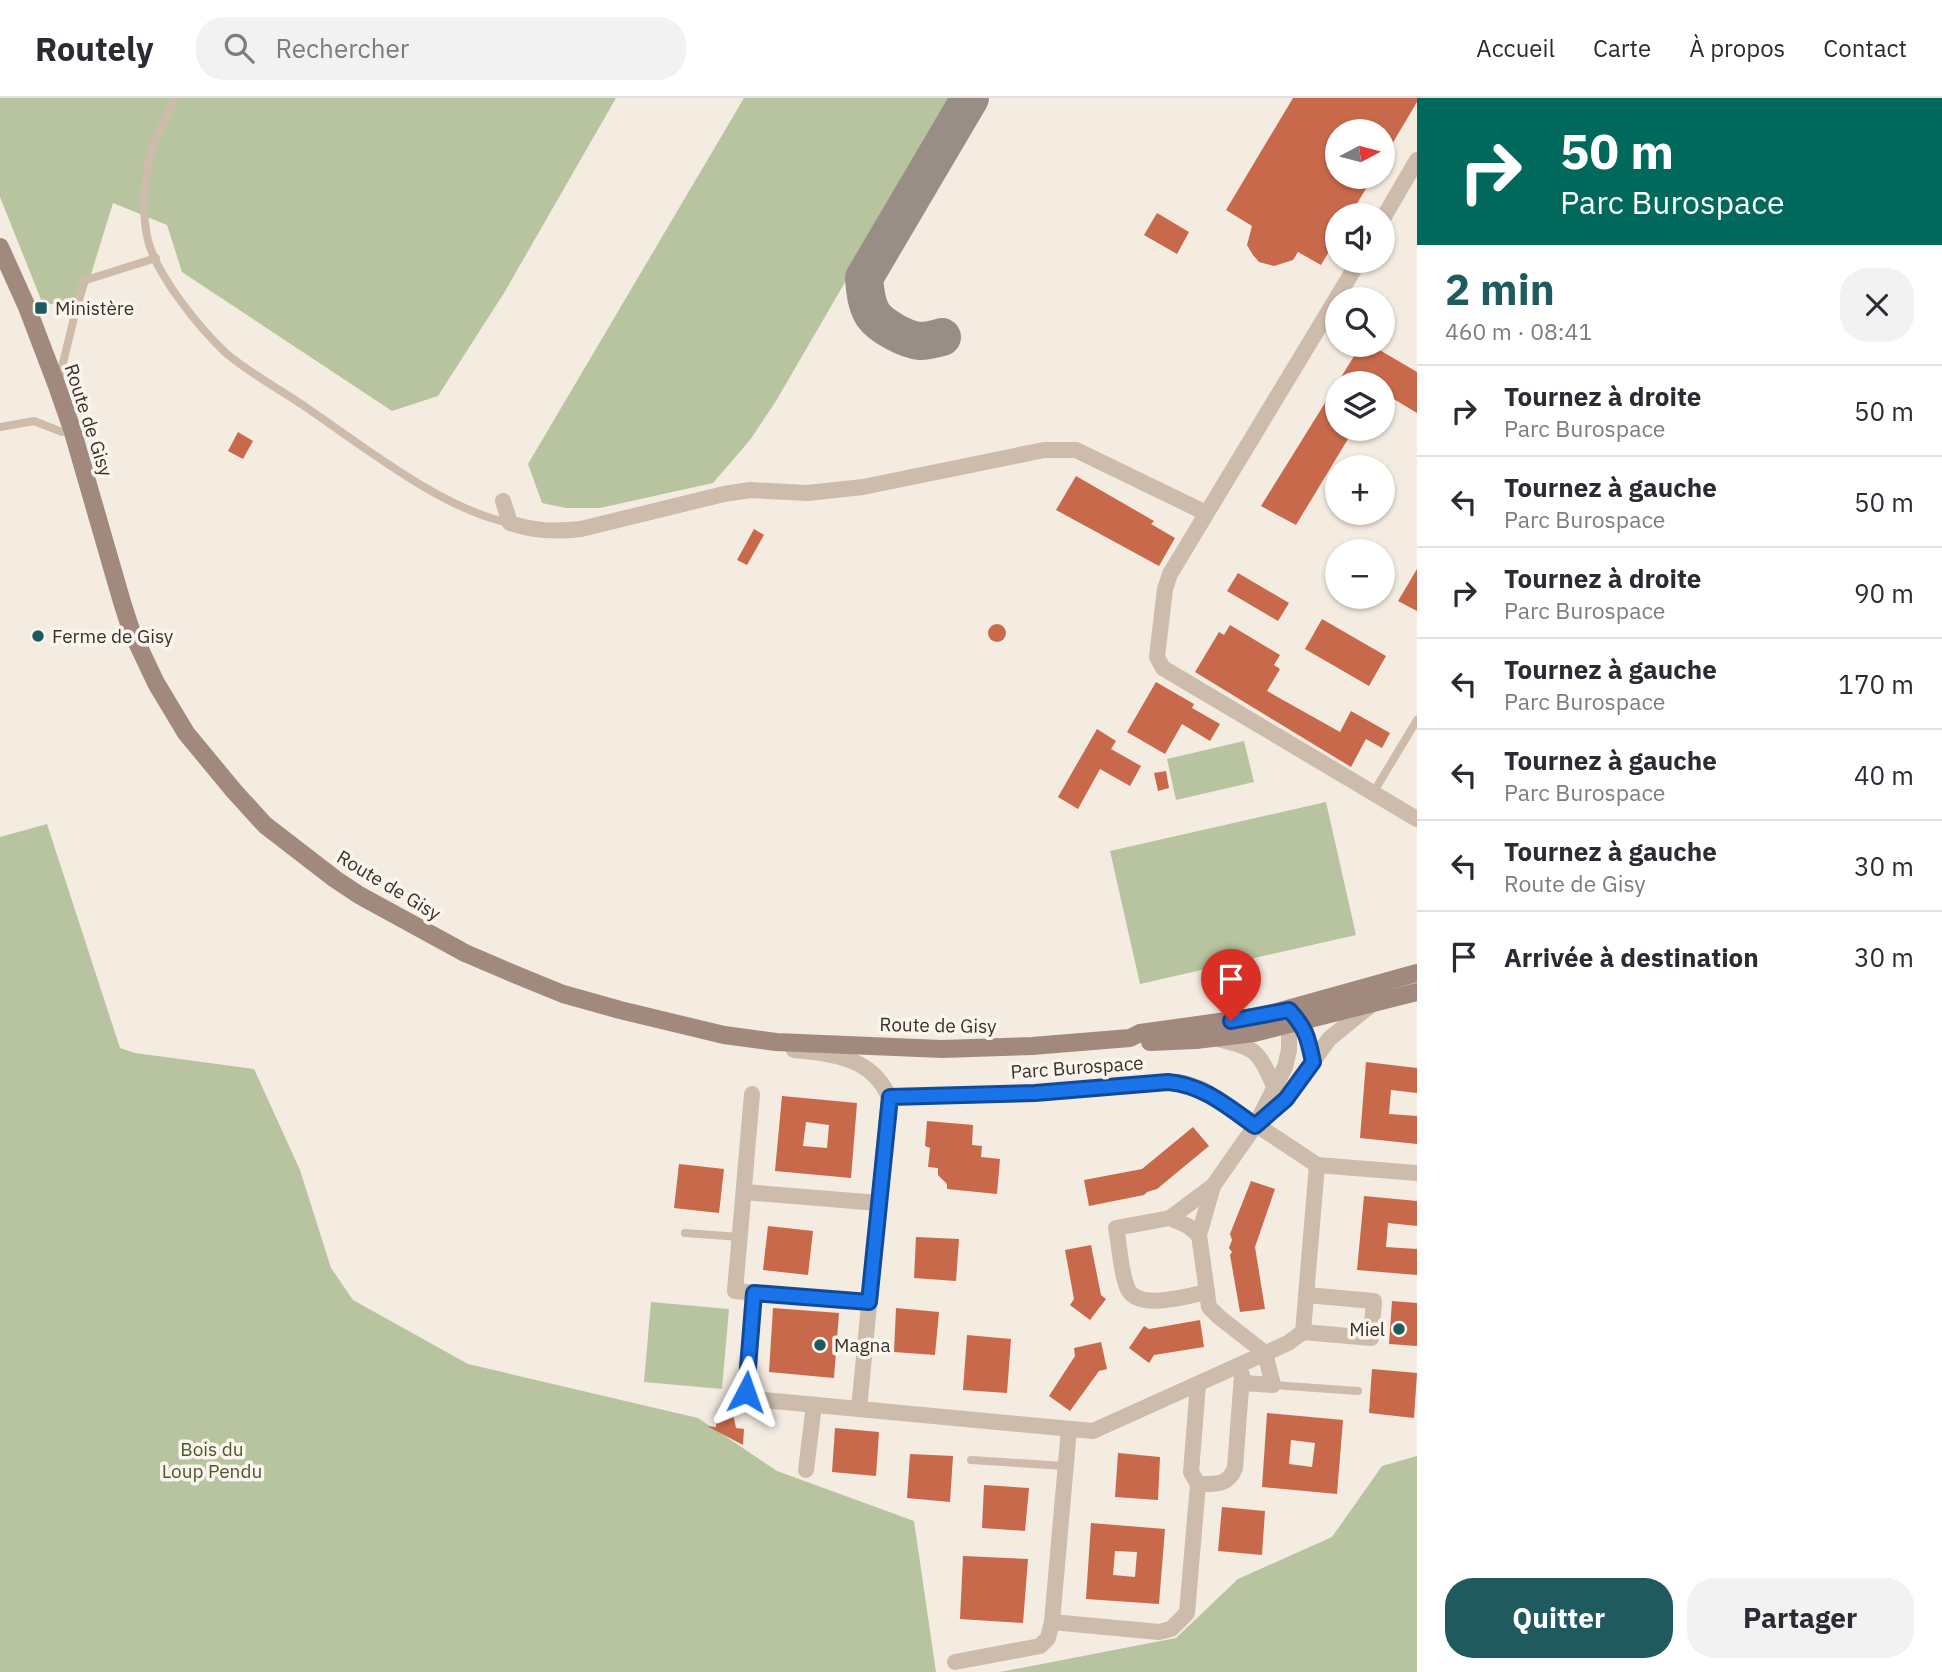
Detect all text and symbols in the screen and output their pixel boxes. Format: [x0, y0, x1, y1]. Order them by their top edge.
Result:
search box [196, 17, 686, 80]
text: Routely [35, 27, 154, 70]
icon: search [220, 29, 258, 67]
text: Rechercher [276, 31, 409, 65]
text: Accueil [1476, 32, 1555, 64]
text: Carte [1593, 32, 1651, 64]
text: À propos [1689, 32, 1785, 64]
text: Contact [1823, 32, 1907, 64]
north arrow [1325, 119, 1395, 189]
map controls [1325, 119, 1395, 609]
text: 50 m [1560, 119, 1674, 182]
icon: right [1445, 126, 1536, 217]
text: Parc Burospace [1560, 181, 1785, 223]
button: sound [1325, 203, 1395, 273]
text: 2 min [1445, 262, 1555, 317]
button: close [1840, 268, 1914, 342]
button: search [1325, 287, 1395, 357]
place label: Ministère [55, 296, 134, 320]
marker: Ministère [33, 300, 49, 316]
text: 460 m · 08:41 [1445, 316, 1592, 346]
street label: Route de Gisy [59, 361, 119, 480]
button: layers [1325, 371, 1395, 441]
text: Tournez à droite [1504, 379, 1701, 413]
icon: right [1445, 392, 1483, 430]
text: 50 m [1854, 394, 1914, 428]
text: Parc Burospace [1504, 413, 1665, 443]
button: + [1325, 455, 1395, 525]
text: Tournez à gauche [1504, 470, 1717, 504]
icon: left [1445, 483, 1483, 521]
text: 50 m [1854, 485, 1914, 519]
text: Parc Burospace [1504, 504, 1665, 534]
button: − [1325, 539, 1395, 609]
text: Tournez à droite [1504, 561, 1701, 595]
icon: right [1445, 574, 1483, 612]
text: 90 m [1854, 576, 1914, 610]
text: Parc Burospace [1504, 595, 1665, 625]
place label: Ferme de Gisy [52, 624, 174, 648]
marker: Ferme de Gisy [30, 628, 46, 644]
text: Tournez à gauche [1504, 652, 1717, 686]
icon: left [1445, 665, 1483, 703]
text: 170 m [1838, 667, 1914, 701]
text: Parc Burospace [1504, 686, 1665, 716]
text: Tournez à gauche [1504, 743, 1717, 777]
icon: left [1445, 756, 1483, 794]
text: 40 m [1854, 758, 1914, 792]
text: Parc Burospace [1504, 777, 1665, 807]
text: Tournez à gauche [1504, 834, 1717, 868]
street label: Route de Gisy [333, 845, 446, 926]
icon: left [1445, 847, 1483, 885]
text: 30 m [1854, 849, 1914, 883]
text: Route de Gisy [1504, 868, 1646, 898]
icon: arrive [1445, 938, 1483, 976]
text: Arrivée à destination [1504, 940, 1759, 974]
text: 30 m [1854, 940, 1914, 974]
pin [1201, 949, 1261, 1021]
icon: arrive [1212, 960, 1250, 998]
street label: Route de Gisy [879, 1012, 997, 1038]
street label: Parc Burospace [1010, 1050, 1144, 1084]
place label: Miel [1349, 1317, 1385, 1341]
marker: Miel [1391, 1321, 1407, 1337]
place label: Magna [834, 1333, 891, 1357]
marker: Magna [812, 1337, 828, 1353]
position arrow [709, 1355, 783, 1429]
park label: Bois du Loup Pendu [162, 1437, 262, 1483]
button: Quitter [1445, 1578, 1673, 1658]
button: Partager [1687, 1578, 1914, 1658]

